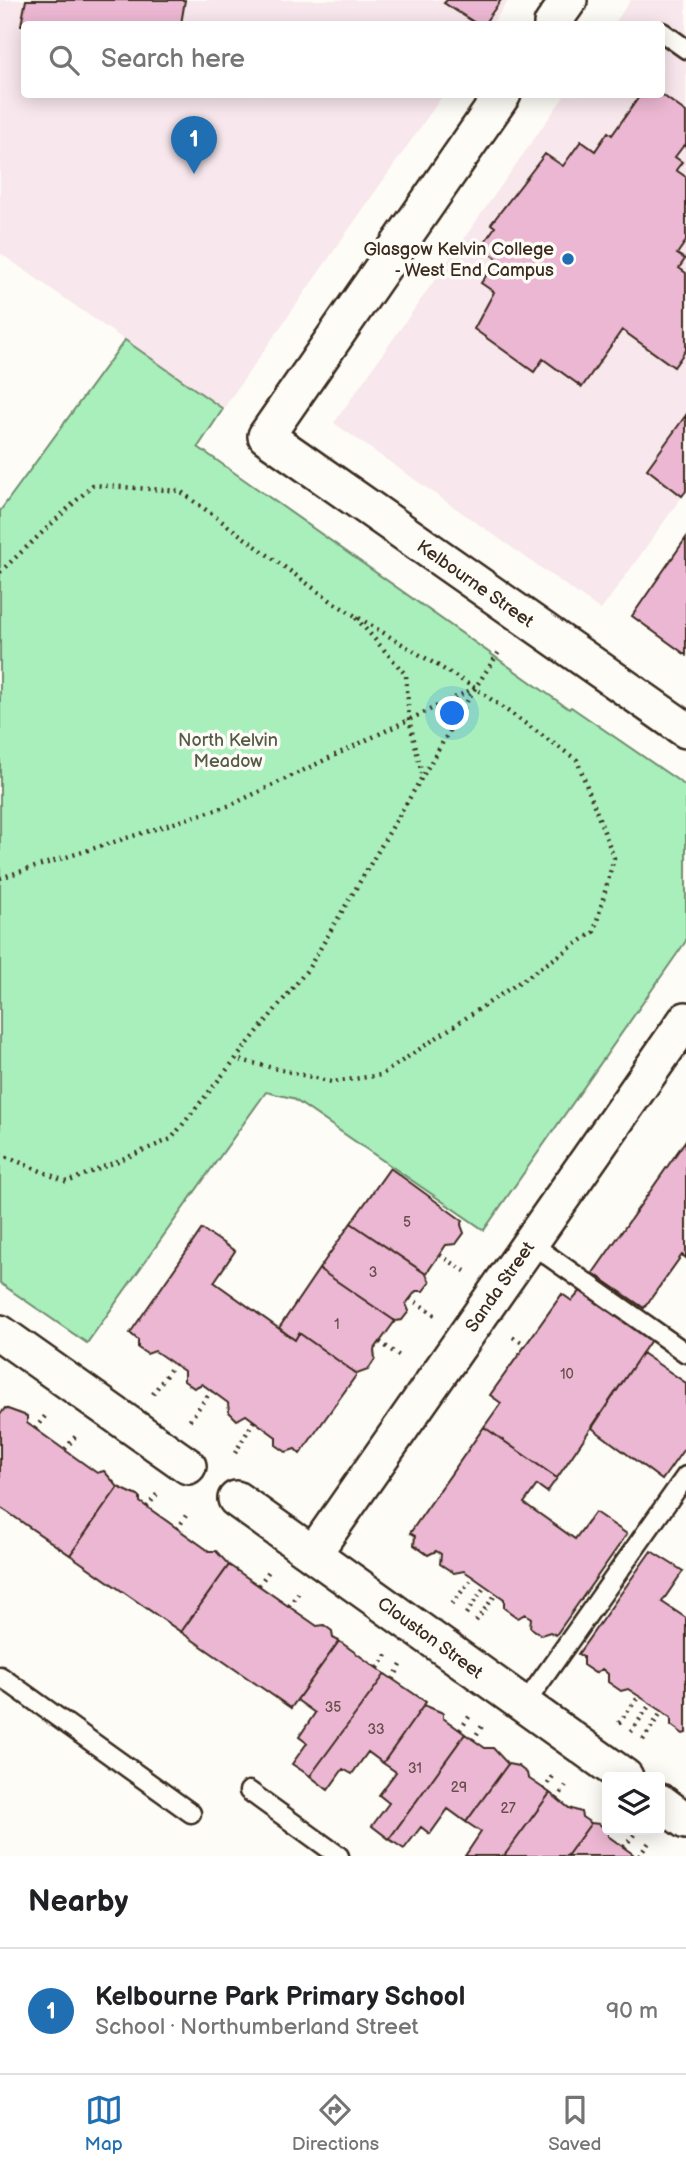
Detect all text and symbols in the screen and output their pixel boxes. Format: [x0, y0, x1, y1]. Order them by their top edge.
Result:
search box [21, 21, 665, 98]
icon: search [45, 41, 83, 79]
text: Search here [101, 44, 245, 75]
pin: 1 [171, 116, 217, 174]
place label: Glasgow Kelvin College - West End Campus [363, 239, 554, 281]
marker: Glasgow Kelvin College - West End Campus [560, 251, 576, 267]
street label: Kelbourne Street [413, 536, 538, 632]
your location [435, 696, 469, 730]
park label: North Kelvin Meadow [178, 730, 278, 772]
house number: 5 [403, 1214, 411, 1231]
street label: Sanda Street [461, 1237, 539, 1336]
house number: 3 [369, 1264, 377, 1281]
house number: 1 [334, 1316, 340, 1333]
house number: 10 [560, 1366, 574, 1383]
street label: Clouston Street [373, 1593, 487, 1683]
house number: 35 [325, 1699, 341, 1716]
house number: 33 [367, 1721, 385, 1738]
house number: 31 [408, 1760, 422, 1777]
map controls [602, 1772, 665, 1835]
button: layers [602, 1772, 665, 1835]
house number: 29 [451, 1779, 467, 1796]
house number: 27 [500, 1800, 516, 1817]
text: Nearby [28, 1884, 128, 1920]
text: Kelbourne Park Primary School [95, 1982, 465, 2013]
text: 1 [46, 1997, 56, 2025]
text: 90 m [606, 1997, 658, 2025]
text: School · Northumberland Street [95, 2013, 419, 2041]
tab: Map [85, 2091, 123, 2156]
tab: Directions [292, 2091, 379, 2156]
tab: Saved [548, 2091, 601, 2156]

